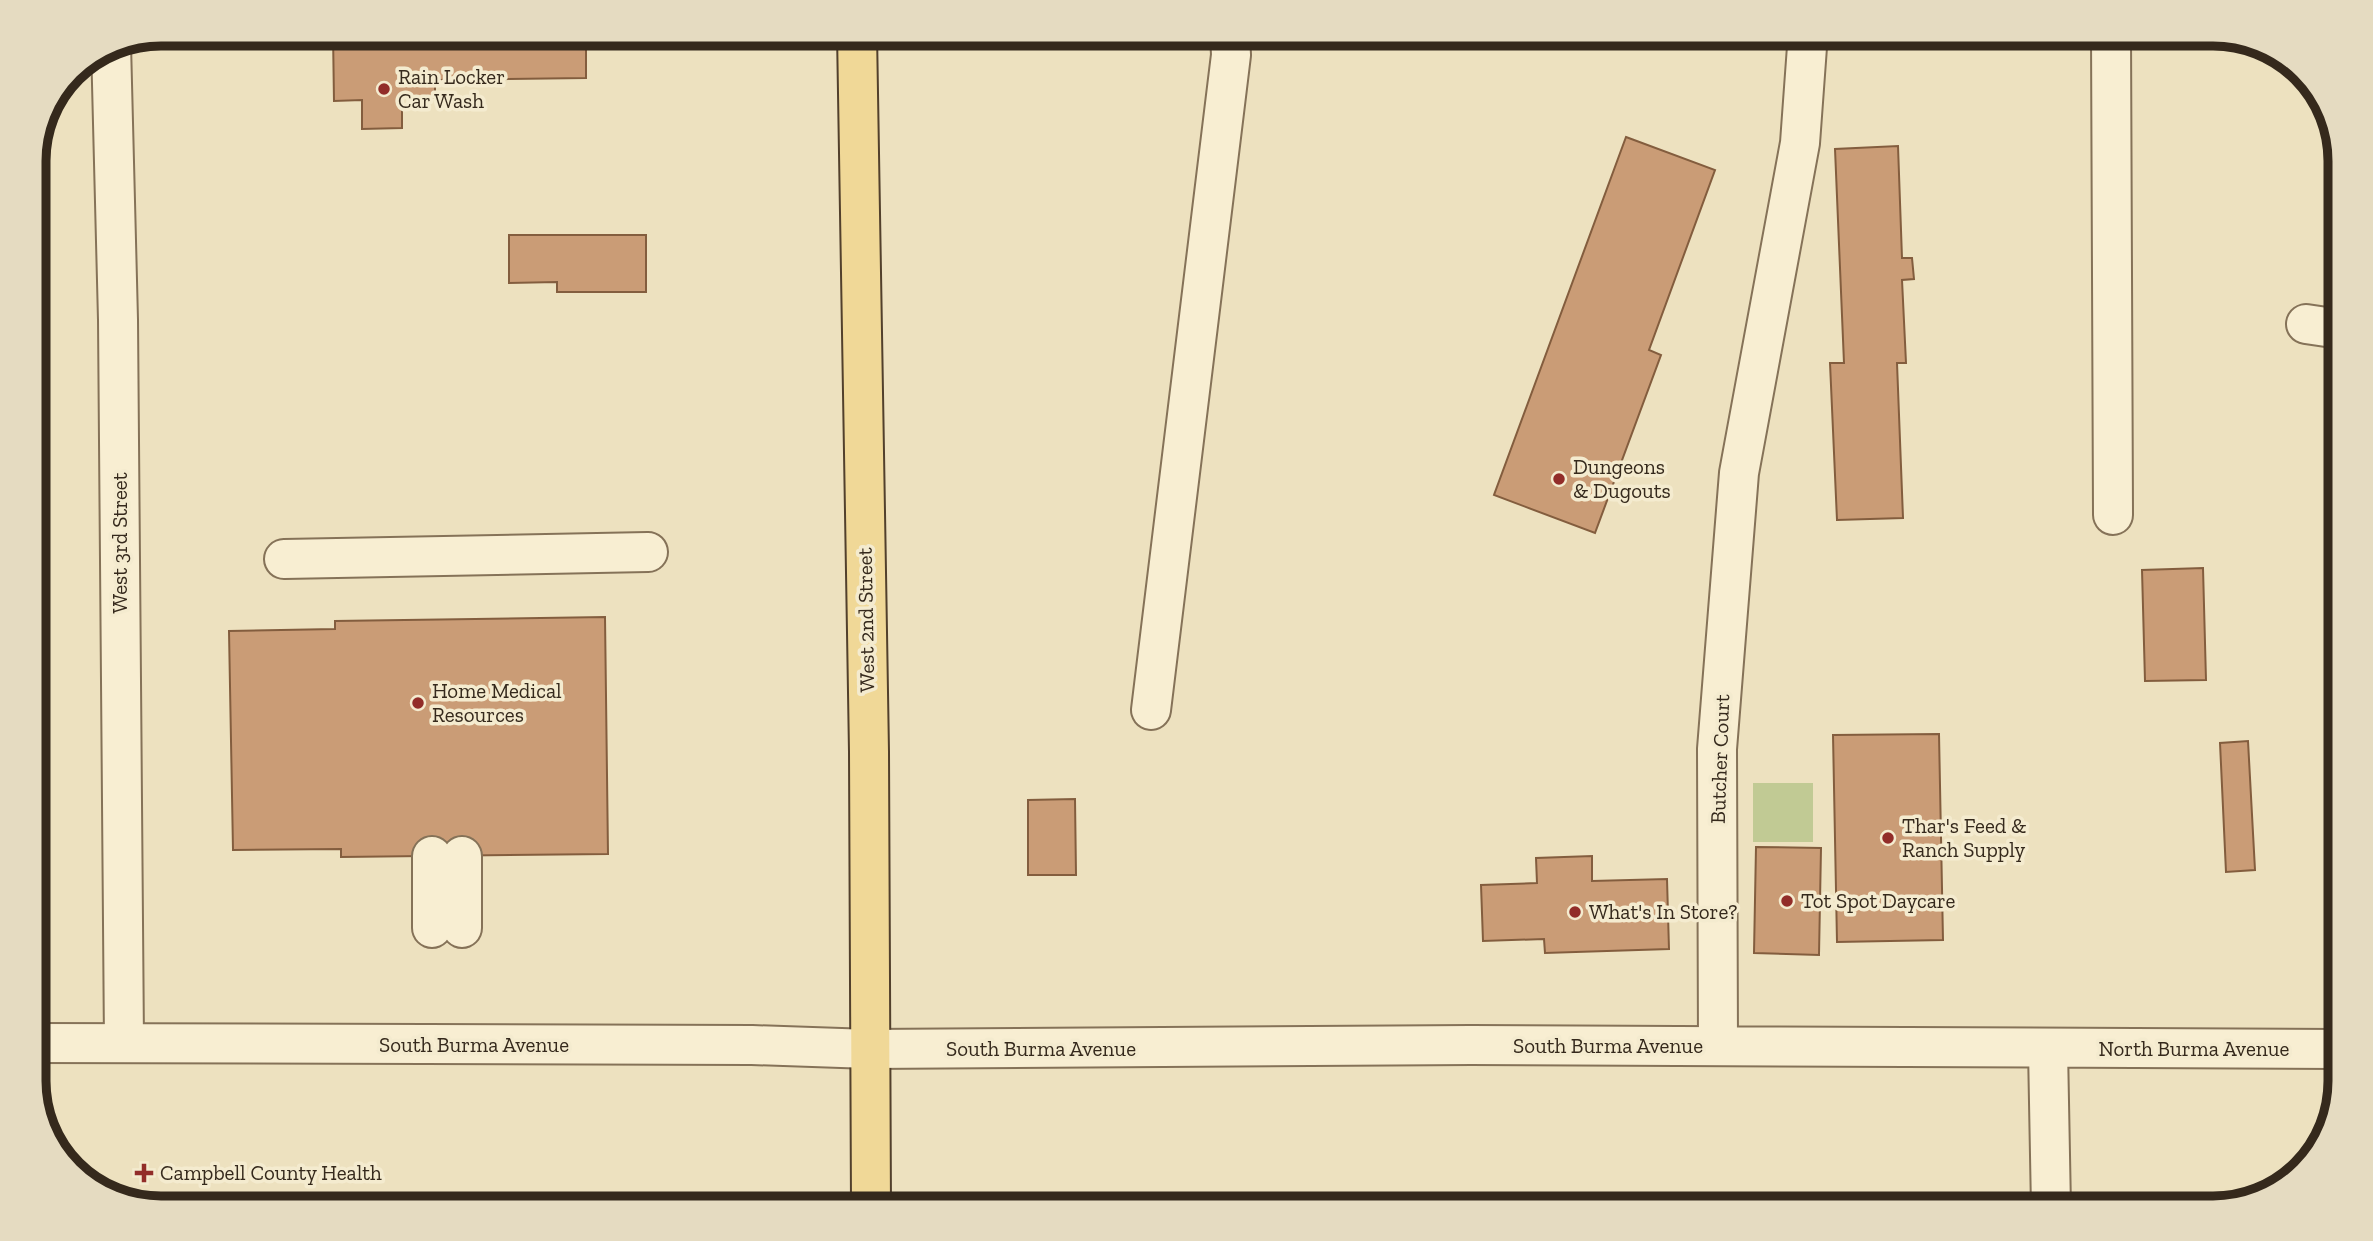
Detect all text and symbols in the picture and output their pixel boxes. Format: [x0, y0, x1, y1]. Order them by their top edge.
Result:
place label: Rain Locker Car Wash [398, 64, 505, 113]
marker: Rain Locker Car Wash [376, 81, 392, 97]
place label: Dungeons & Dugouts [1573, 454, 1671, 503]
marker: Dungeons & Dugouts [1551, 471, 1567, 487]
street label: West 3rd Street [107, 472, 132, 614]
street label: West 2nd Street [852, 547, 879, 693]
place label: Home Medical Resources [432, 678, 562, 727]
street label: Butcher Court [1705, 694, 1734, 824]
marker: Home Medical Resources [410, 695, 426, 711]
place label: Thar's Feed & Ranch Supply [1902, 813, 2026, 862]
marker: Thar's Feed & Ranch Supply [1880, 830, 1896, 846]
place label: Tot Spot Daycare [1801, 888, 1956, 913]
marker: Tot Spot Daycare [1779, 893, 1795, 909]
place label: What's In Store? [1589, 899, 1737, 924]
marker: What's In Store? [1567, 904, 1583, 920]
street label: South Burma Avenue [379, 1032, 569, 1057]
street label: South Burma Avenue [1513, 1033, 1703, 1058]
street label: South Burma Avenue [946, 1036, 1136, 1061]
street label: North Burma Avenue [2099, 1036, 2290, 1061]
place label: Campbell County Health [160, 1160, 382, 1185]
marker: Campbell County Health [134, 1163, 154, 1183]

